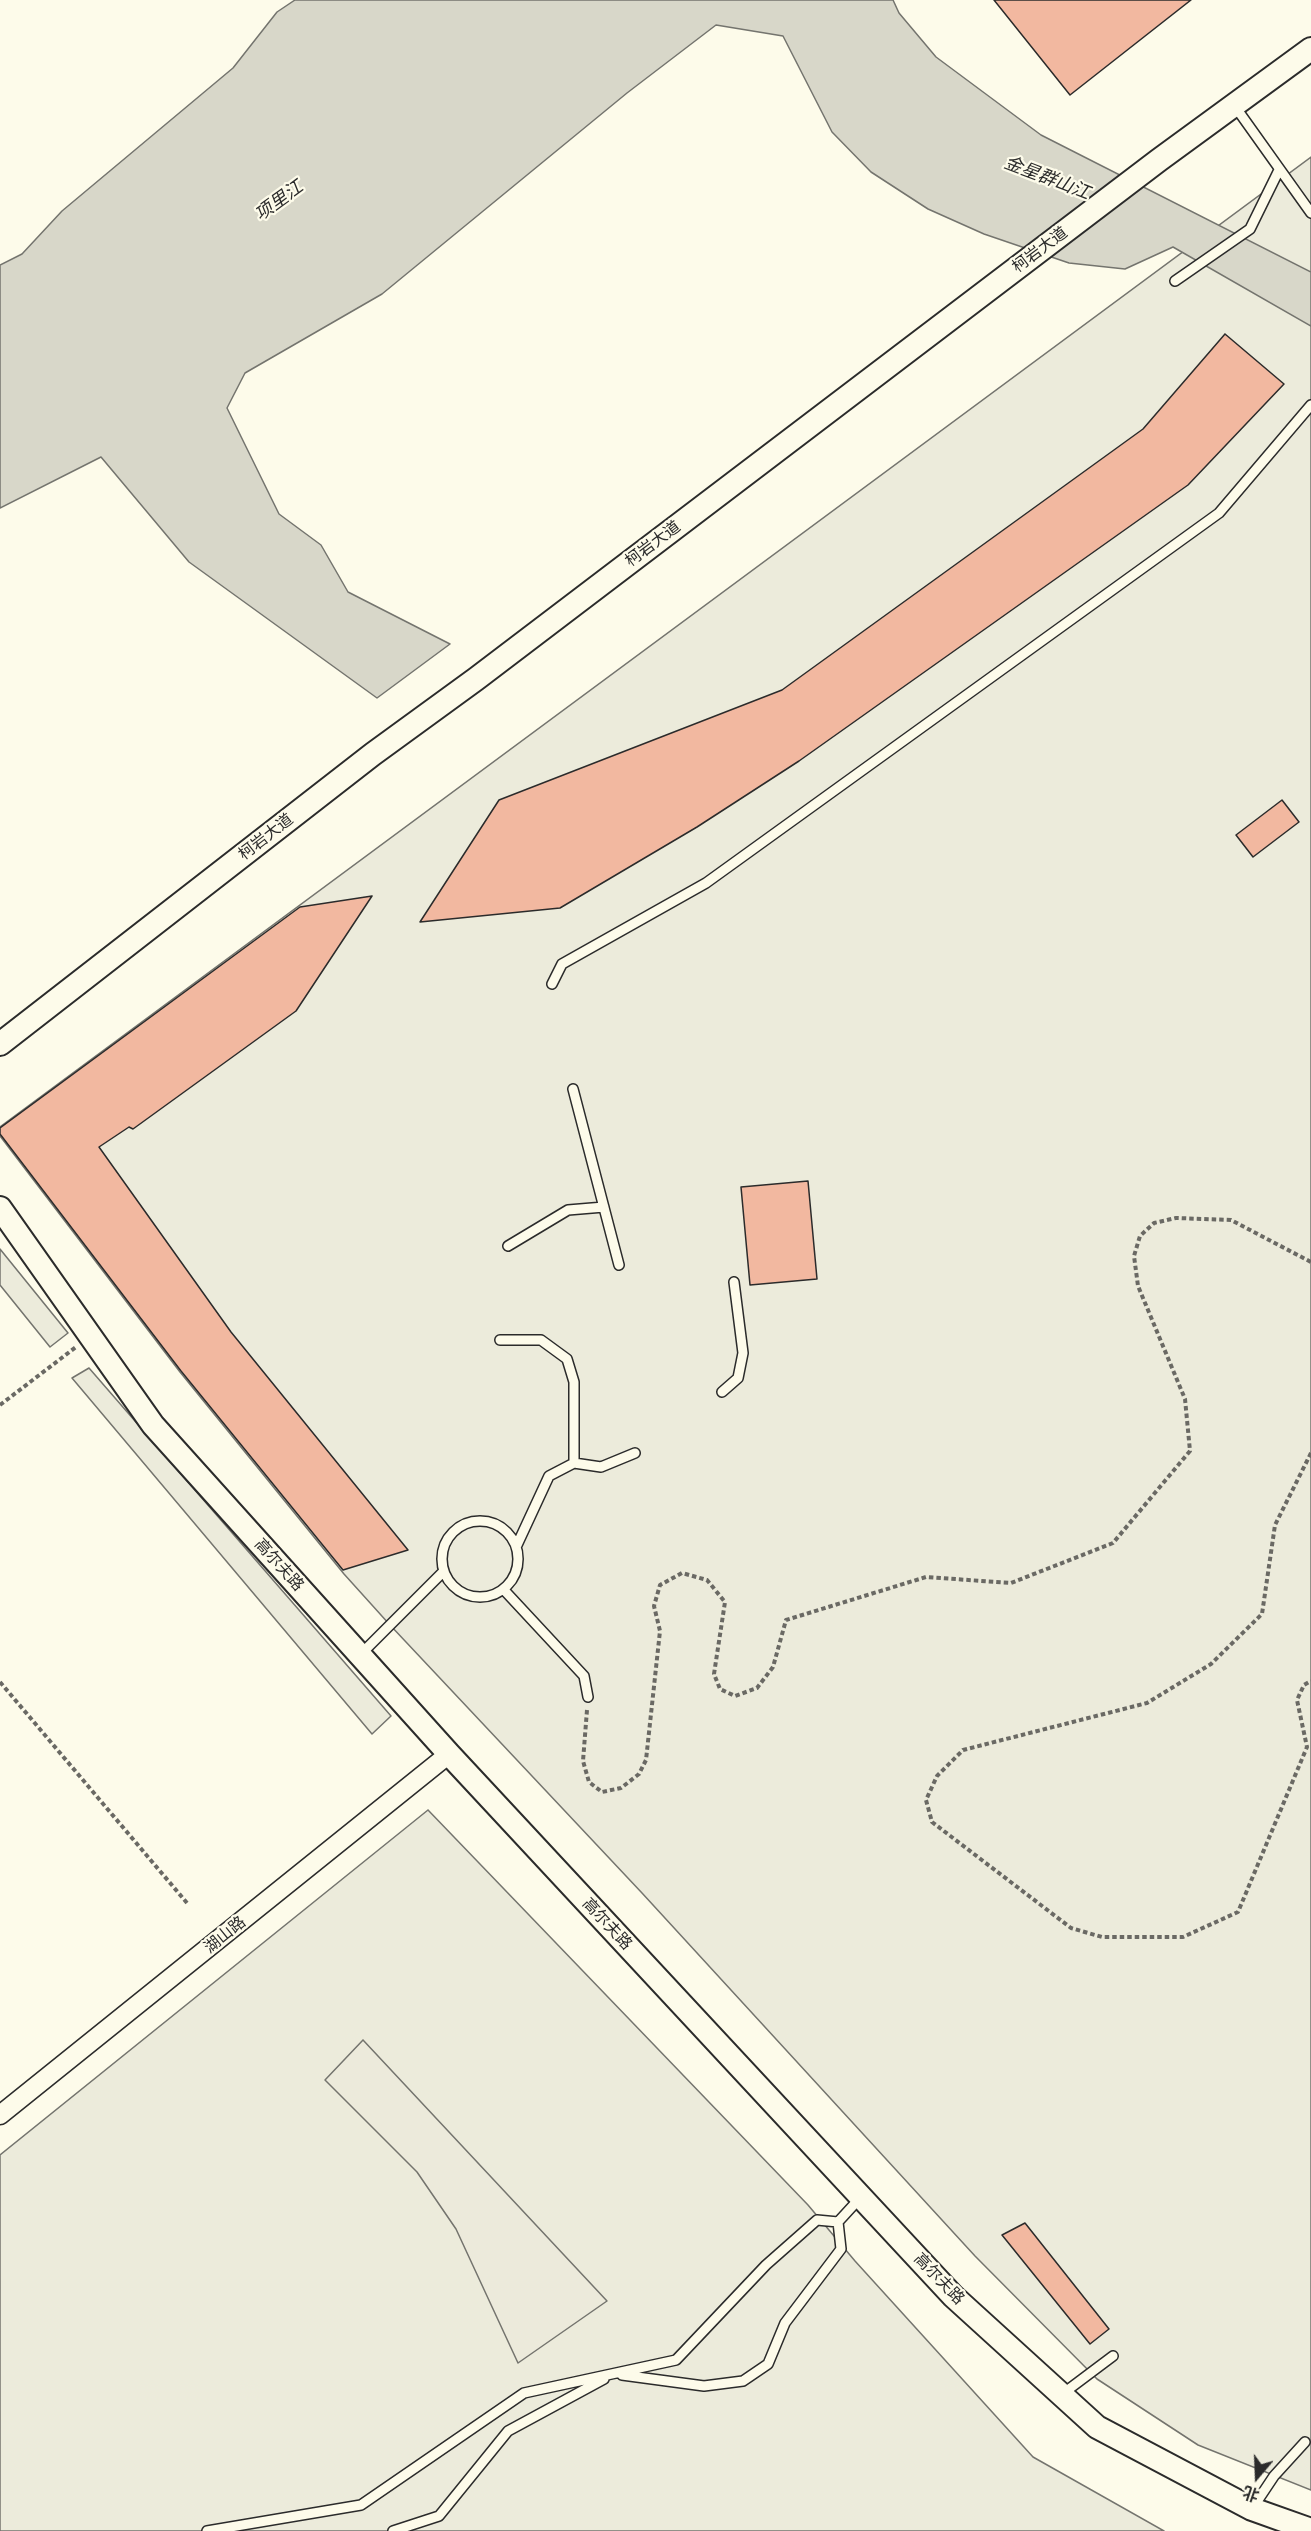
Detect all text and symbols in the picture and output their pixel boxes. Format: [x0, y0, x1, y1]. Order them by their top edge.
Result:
water label: 金星群山江 [1001, 152, 1093, 204]
water label: 项里江 [251, 176, 307, 226]
street label: 柯岩大道 [1009, 223, 1071, 277]
street label: 柯岩大道 [622, 517, 684, 571]
street label: 柯岩大道 [235, 810, 297, 864]
street label: 高尔夫路 [250, 1535, 308, 1595]
street label: 高尔夫路 [578, 1894, 636, 1954]
street label: 湖山路 [200, 1912, 250, 1958]
street label: 高尔夫路 [910, 2249, 968, 2309]
north arrow [1227, 2447, 1287, 2507]
text: 北 [1240, 2482, 1262, 2506]

